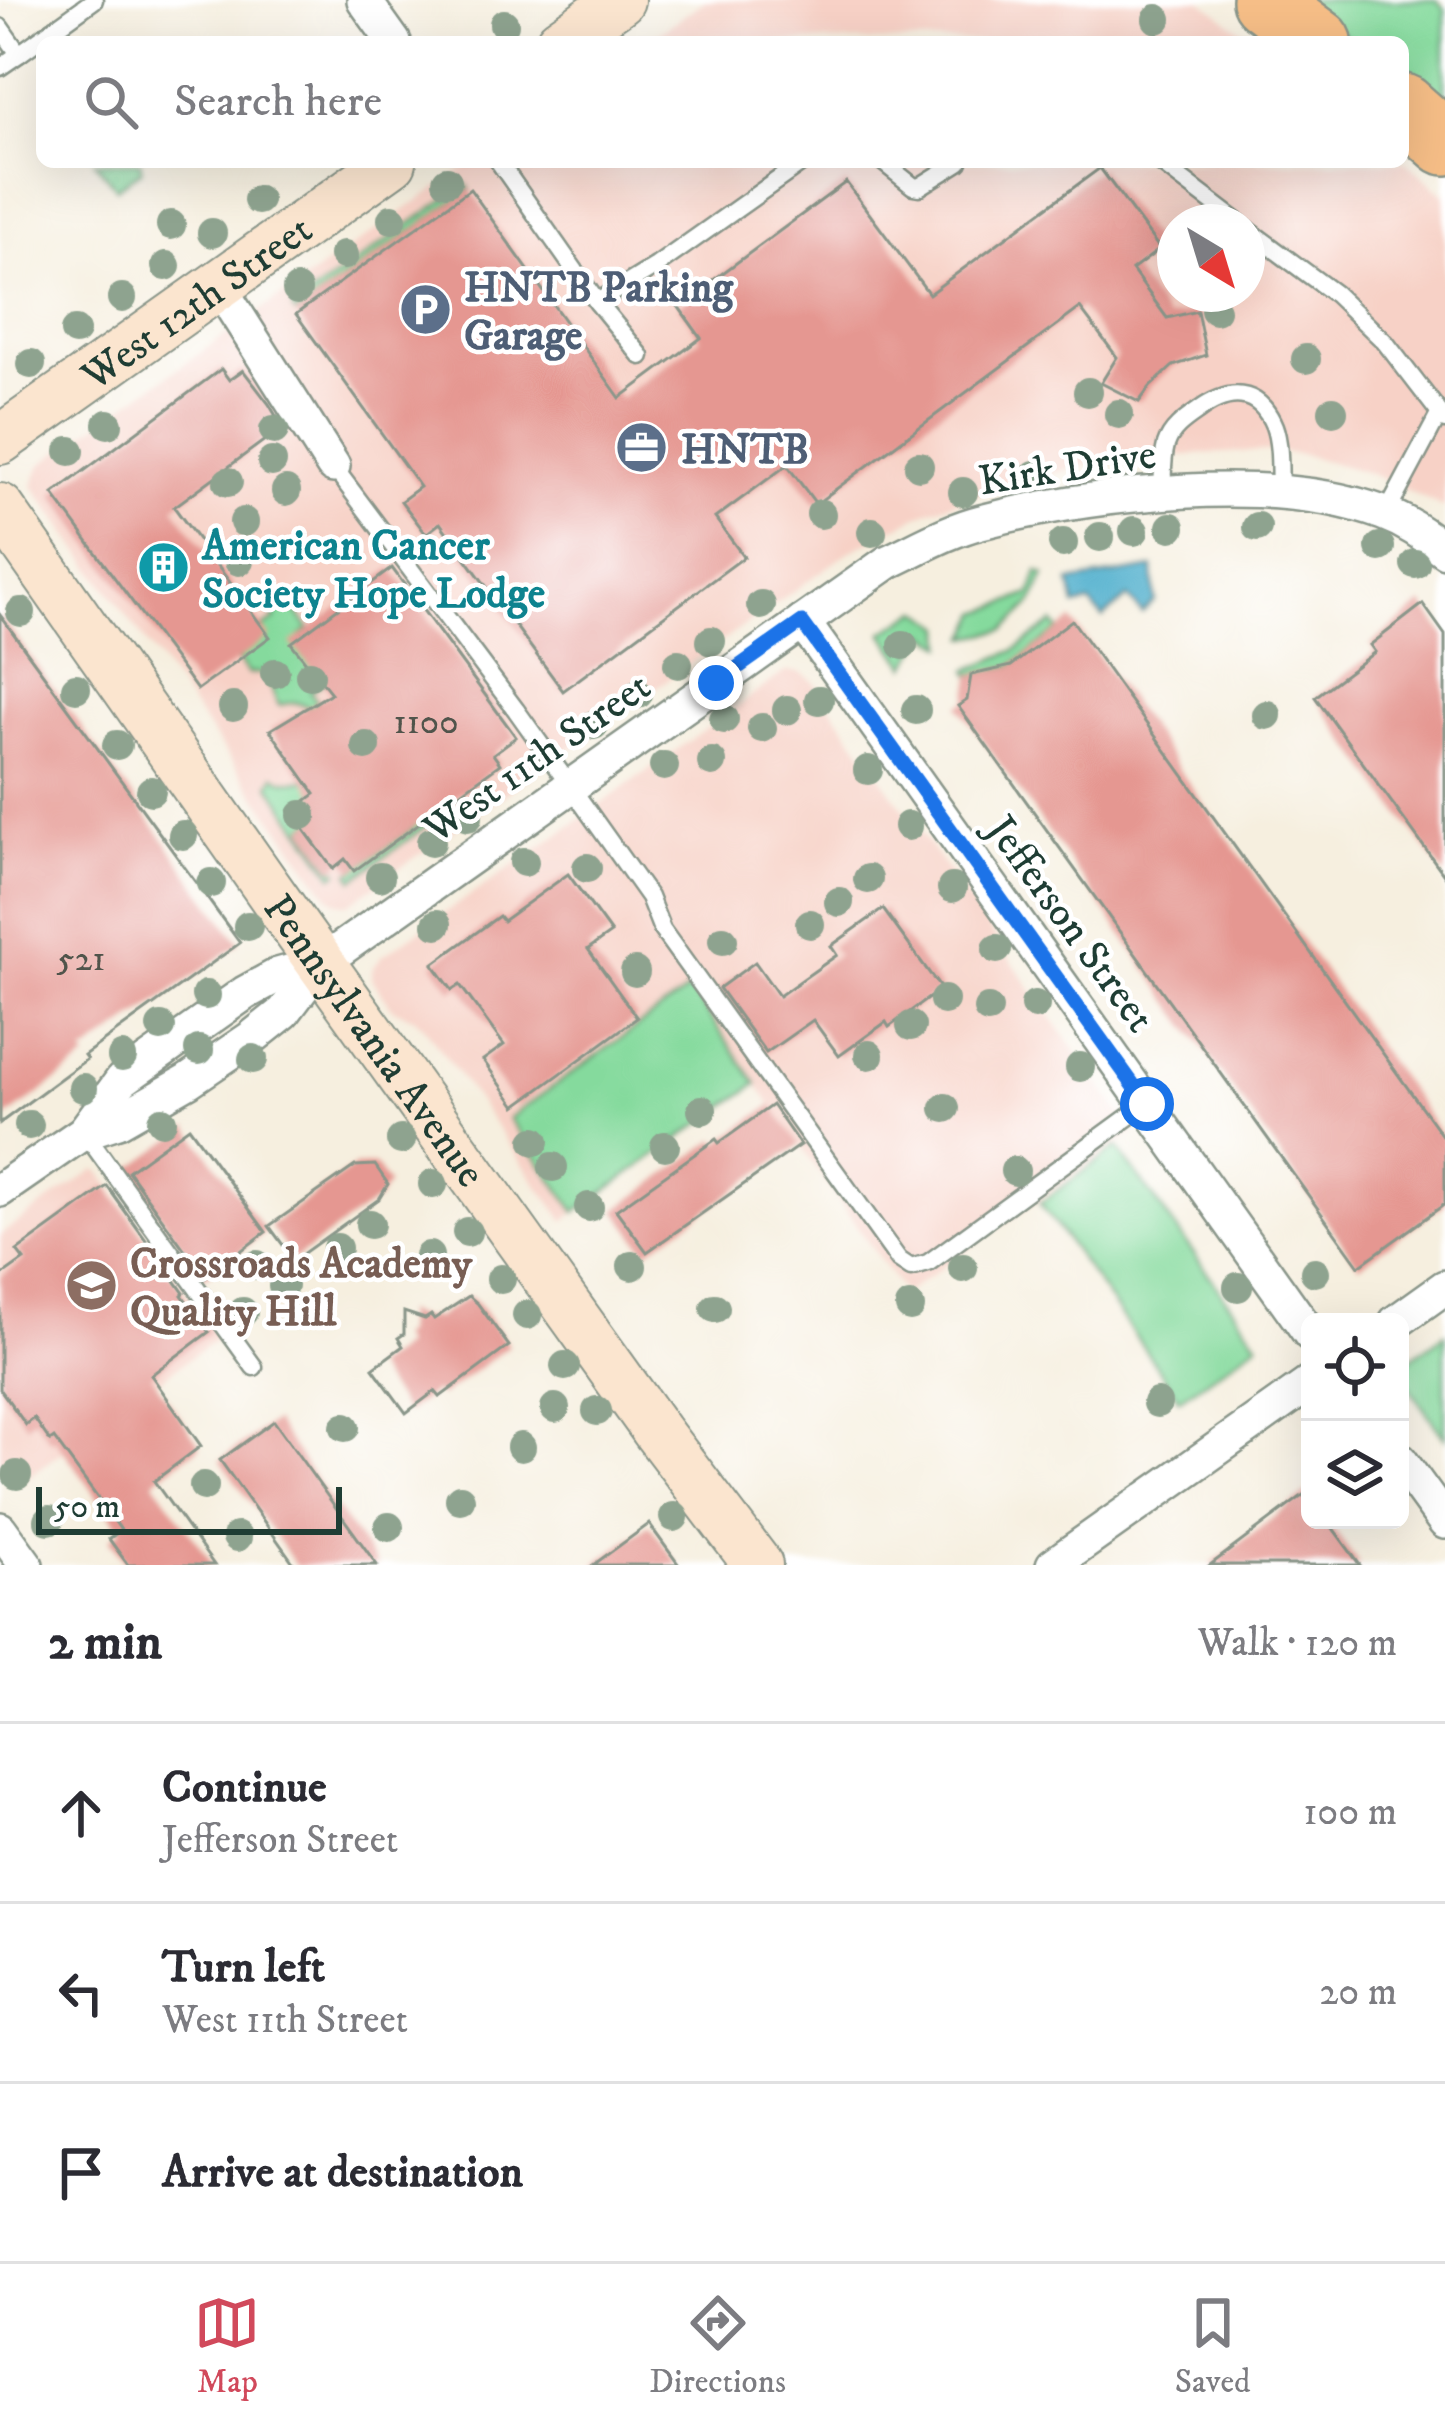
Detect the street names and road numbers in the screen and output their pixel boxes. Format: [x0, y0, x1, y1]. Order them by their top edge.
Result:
street label: West 12th Street [71, 204, 323, 404]
street label: Kirk Drive [975, 429, 1160, 509]
street label: West 11th Street [413, 661, 661, 856]
street label: Jefferson Street [971, 803, 1165, 1043]
street label: Pennsylvania Avenue [251, 885, 496, 1198]

